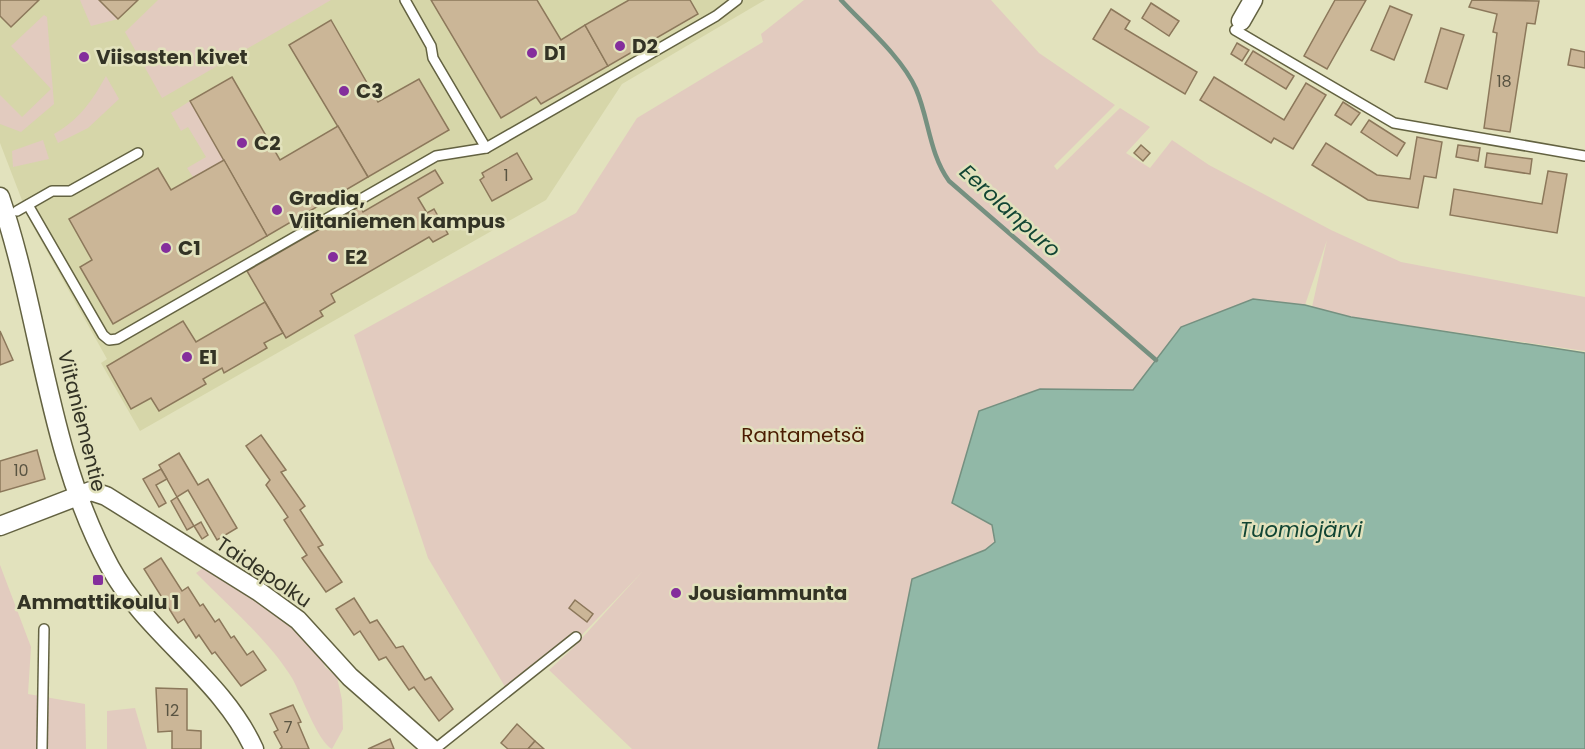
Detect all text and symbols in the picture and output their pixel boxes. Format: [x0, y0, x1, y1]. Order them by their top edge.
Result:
place label: D2 [632, 32, 658, 60]
place label: D1 [544, 39, 566, 67]
marker: D2 [613, 39, 627, 53]
place label: Viisasten kivet [96, 43, 248, 71]
marker: D1 [525, 46, 539, 60]
marker: Viisasten kivet [77, 50, 91, 64]
house number: 18 [1496, 70, 1512, 93]
place label: C3 [356, 77, 383, 105]
marker: C3 [337, 84, 351, 98]
place label: C2 [254, 129, 281, 157]
marker: C2 [235, 136, 249, 150]
water label: Eerolanpuro [954, 157, 1067, 264]
house number: 1 [503, 164, 509, 187]
place label: Gradia, Viitaniemen kampus [289, 184, 505, 235]
marker: Gradia, Viitaniemen kampus [270, 203, 284, 217]
place label: C1 [178, 234, 201, 262]
marker: C1 [159, 241, 173, 255]
place label: E2 [345, 243, 367, 271]
marker: E2 [326, 250, 340, 264]
place label: E1 [199, 343, 217, 371]
street label: Viitaniementie [51, 347, 113, 495]
marker: E1 [180, 350, 194, 364]
park label: Rantametsä [741, 421, 865, 449]
house number: 10 [13, 459, 29, 482]
water label: Tuomiojärvi [1240, 515, 1363, 544]
street label: Taidepolku [211, 530, 317, 614]
marker: Ammattikoulu 1 [91, 573, 105, 587]
place label: Jousiammunta [688, 579, 847, 607]
marker: Jousiammunta [669, 586, 683, 600]
place label: Ammattikoulu 1 [17, 588, 179, 616]
house number: 12 [165, 699, 179, 722]
house number: 7 [284, 716, 293, 739]

